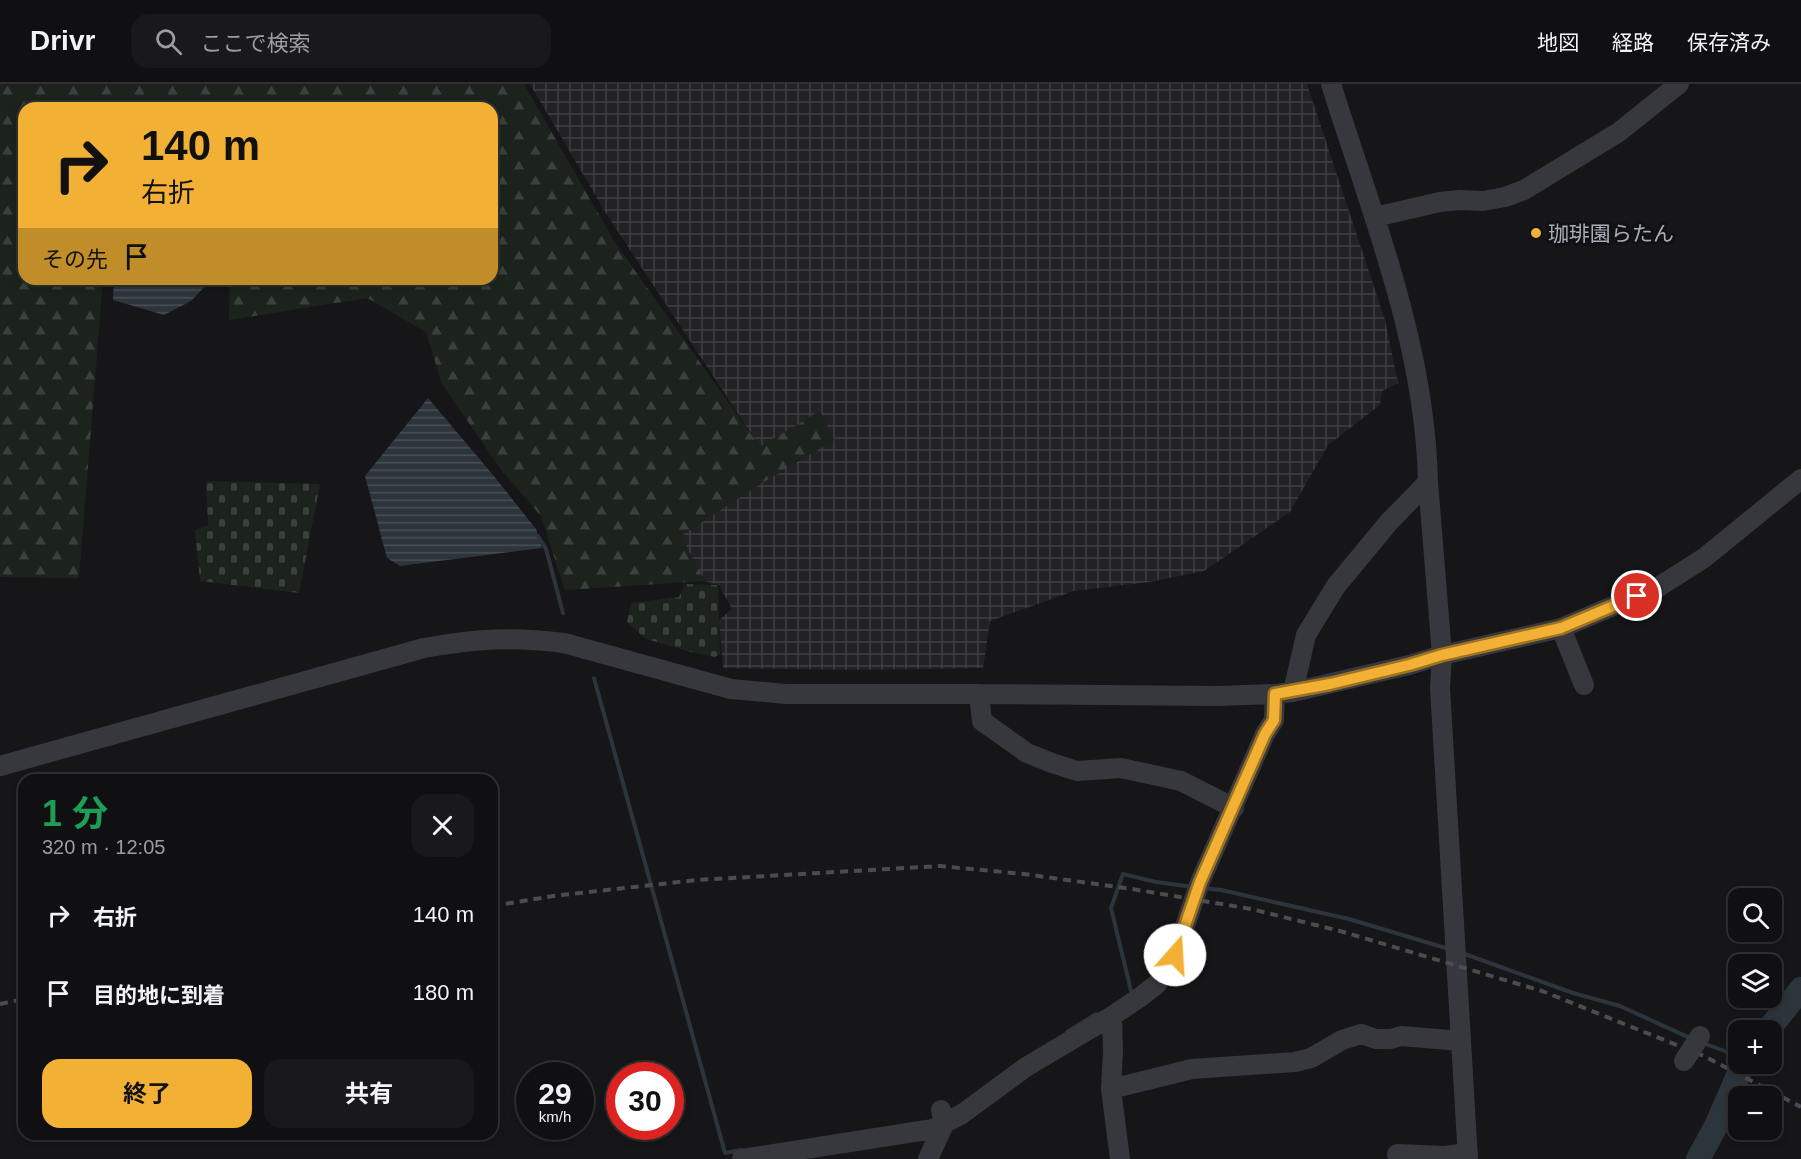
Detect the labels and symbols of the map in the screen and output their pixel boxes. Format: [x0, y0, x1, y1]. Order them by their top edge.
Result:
place label: 珈琲園らたん [1548, 222, 1674, 245]
marker: 珈琲園らたん [1529, 226, 1543, 240]
pin [1611, 570, 1662, 621]
position arrow [1143, 923, 1207, 987]
speed limit sign: 30 [606, 1062, 684, 1140]

